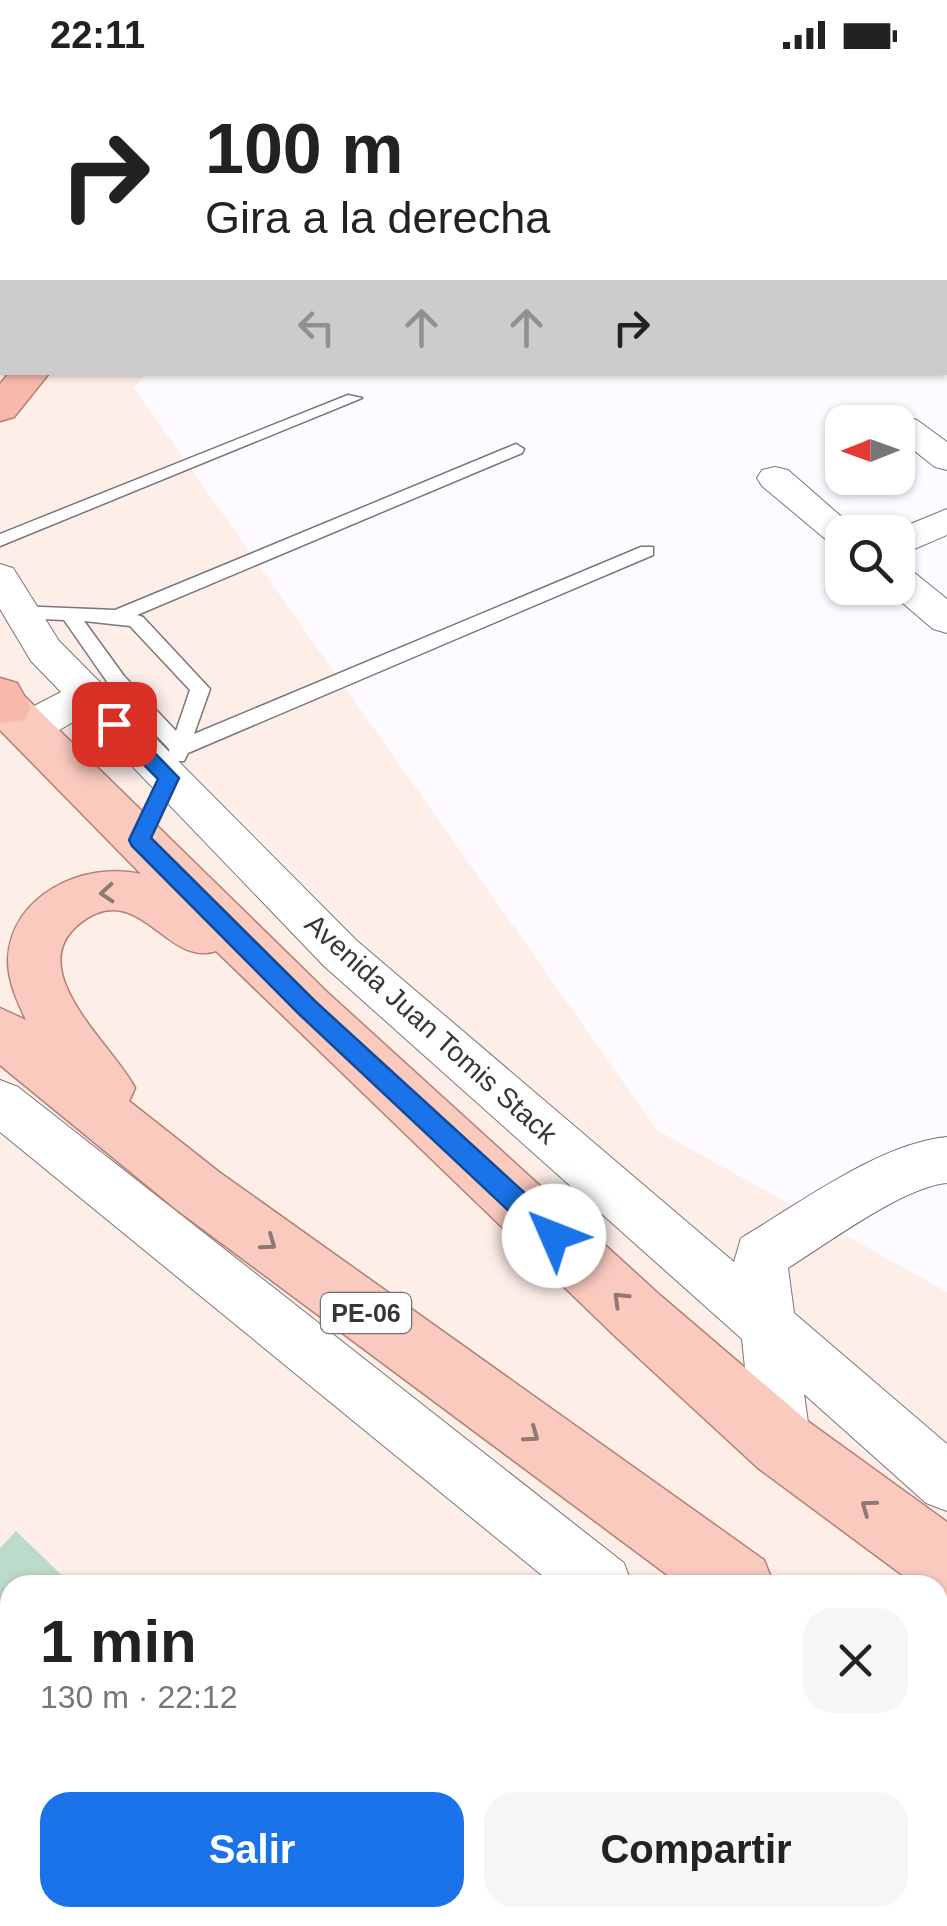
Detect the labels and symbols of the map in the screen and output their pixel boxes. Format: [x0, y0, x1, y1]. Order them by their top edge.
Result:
north arrow [825, 405, 915, 495]
pin [72, 682, 157, 767]
one-way arrow [98, 882, 114, 903]
street label: Avenida Juan Tomis Stack [299, 908, 564, 1151]
position arrow [502, 1184, 606, 1288]
one-way arrow [258, 1231, 277, 1250]
road number: PE-06 [321, 1293, 411, 1333]
one-way arrow [613, 1293, 631, 1311]
one-way arrow [521, 1423, 539, 1440]
one-way arrow [861, 1501, 880, 1520]

